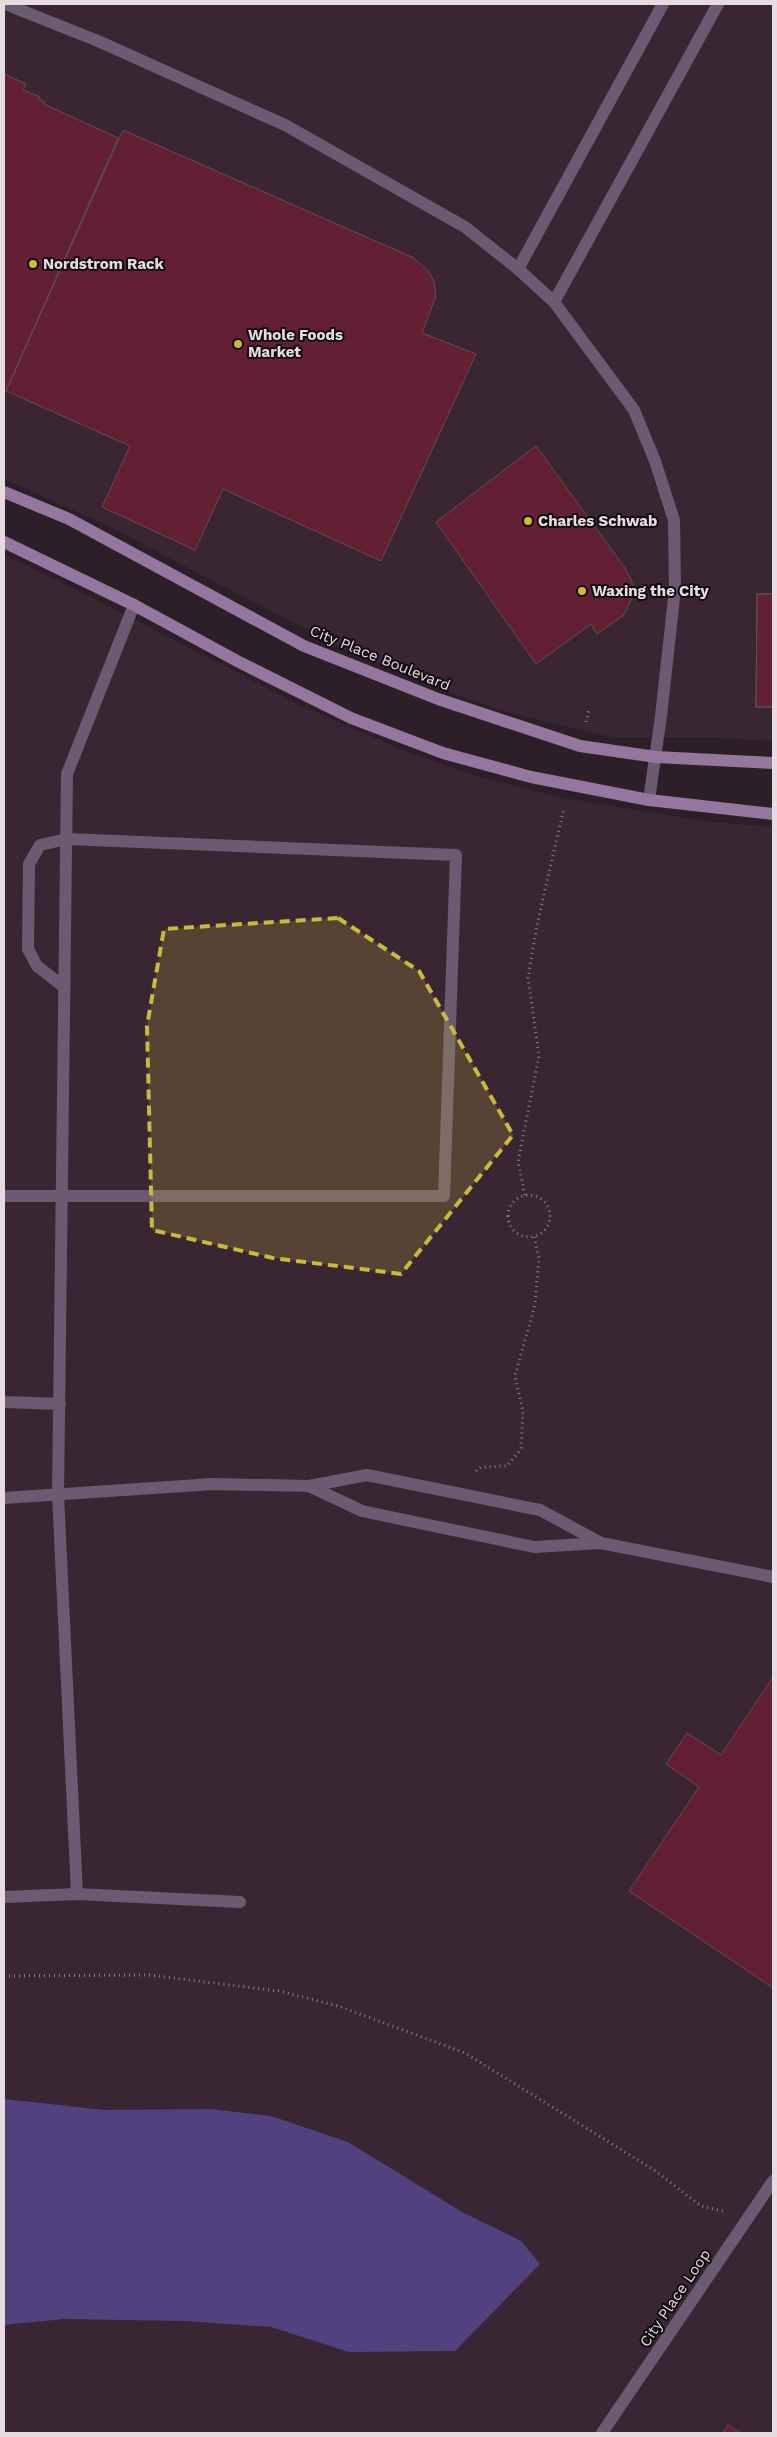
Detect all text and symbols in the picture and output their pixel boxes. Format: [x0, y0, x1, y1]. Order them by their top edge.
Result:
place label: Nordstrom Rack [43, 255, 165, 273]
marker: Nordstrom Rack [27, 258, 39, 270]
place label: Whole Foods Market [248, 326, 343, 361]
marker: Whole Foods Market [232, 338, 244, 350]
place label: Charles Schwab [538, 512, 657, 530]
marker: Charles Schwab [522, 515, 534, 527]
place label: Waxing the City [592, 582, 709, 600]
marker: Waxing the City [576, 585, 588, 597]
street label: City Place Boulevard [307, 622, 453, 694]
street label: City Place Loop [636, 2246, 714, 2350]

